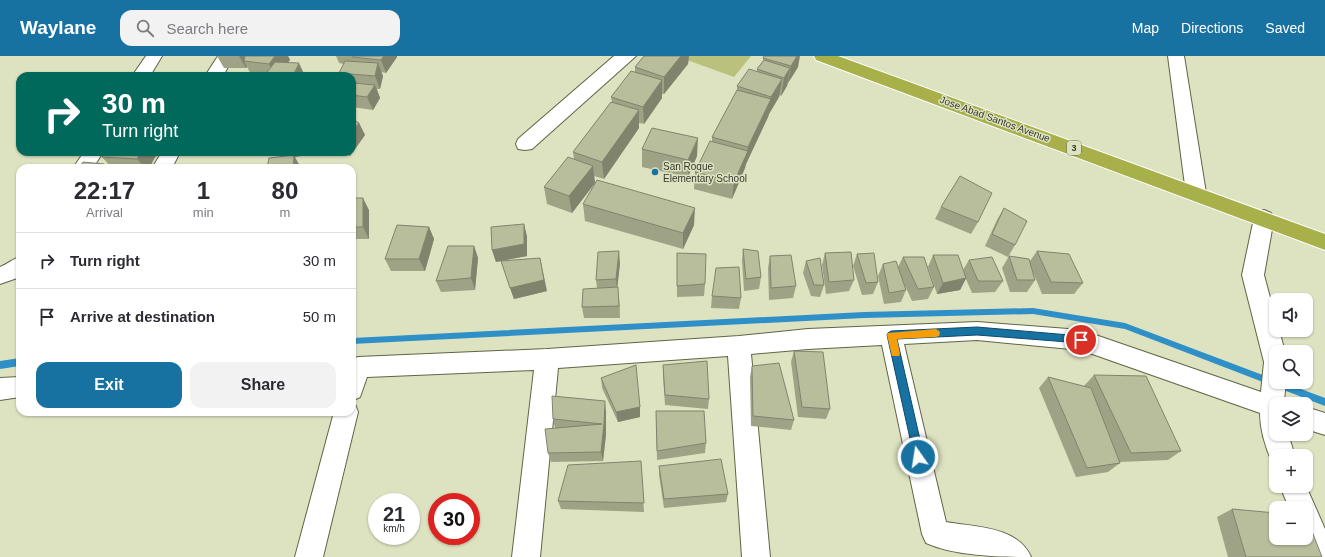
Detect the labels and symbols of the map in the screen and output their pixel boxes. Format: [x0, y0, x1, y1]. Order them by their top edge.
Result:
street label: Jose Abad Santos Avenue [938, 94, 1052, 144]
road number: 3 [1067, 141, 1081, 155]
place label: San Roque Elementary School [663, 161, 747, 184]
marker: San Roque Elementary School [650, 167, 660, 177]
pin [1064, 323, 1098, 357]
position arrow [897, 436, 939, 478]
speed limit sign: 30 [428, 493, 480, 545]

